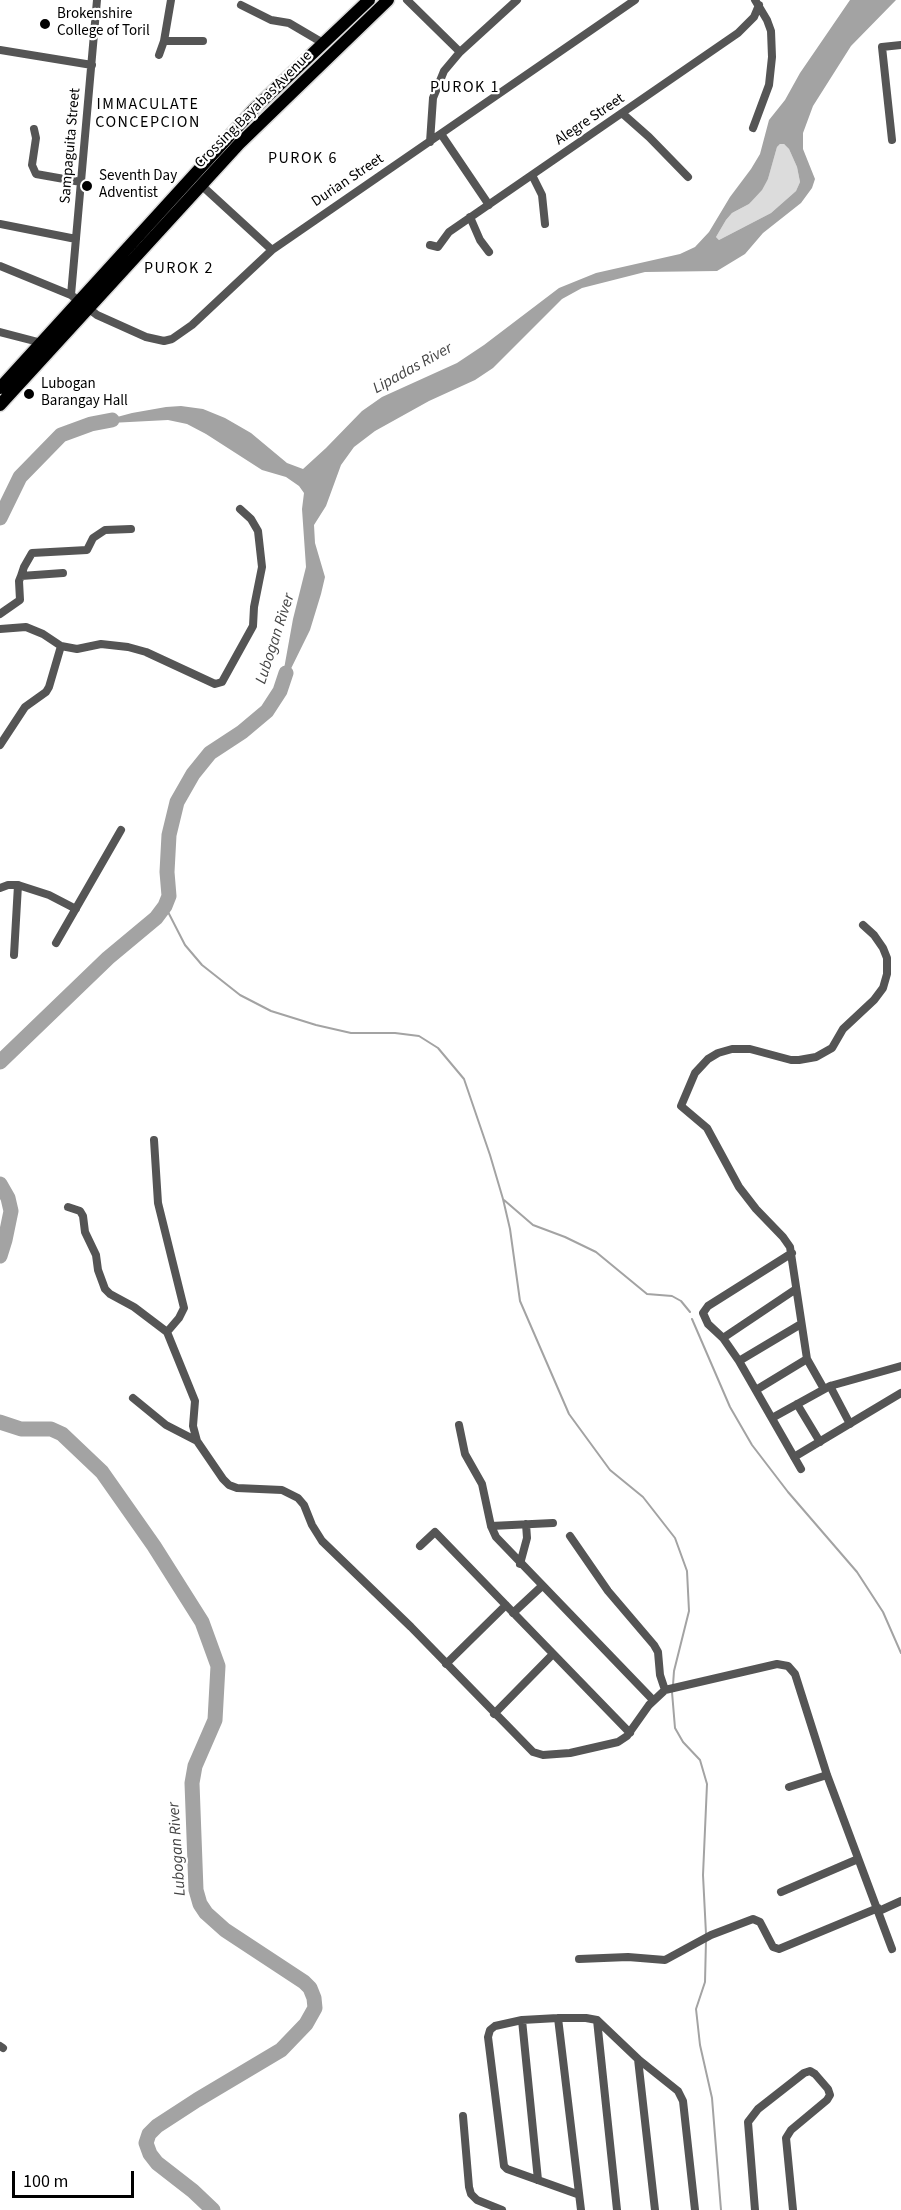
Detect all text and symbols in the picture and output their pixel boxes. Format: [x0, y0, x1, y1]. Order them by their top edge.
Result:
place label: Brokenshire College of Toril [57, 6, 150, 41]
marker: Brokenshire College of Toril [38, 17, 52, 31]
street label: Crossing Bayabas Avenue [192, 48, 316, 172]
district label: PUROK 1 [430, 78, 500, 98]
street label: Sampaguita Street [57, 87, 85, 205]
street label: Alegre Street [552, 90, 628, 150]
district label: IMMACULATE CONCEPCION [95, 95, 201, 133]
district label: PUROK 6 [268, 149, 338, 169]
street label: Durian Street [309, 150, 387, 212]
place label: Seventh Day Adventist [99, 168, 177, 203]
marker: Seventh Day Adventist [80, 179, 94, 193]
district label: PUROK 2 [144, 259, 214, 279]
water label: Lipadas River [370, 339, 456, 399]
place label: Lubogan Barangay Hall [41, 376, 128, 411]
marker: Lubogan Barangay Hall [22, 387, 36, 401]
water label: Lubogan River [252, 591, 300, 687]
water label: Lubogan River [165, 1801, 191, 1897]
scale bar [15, 2159, 136, 2197]
text: 100 m [23, 2169, 68, 2194]

